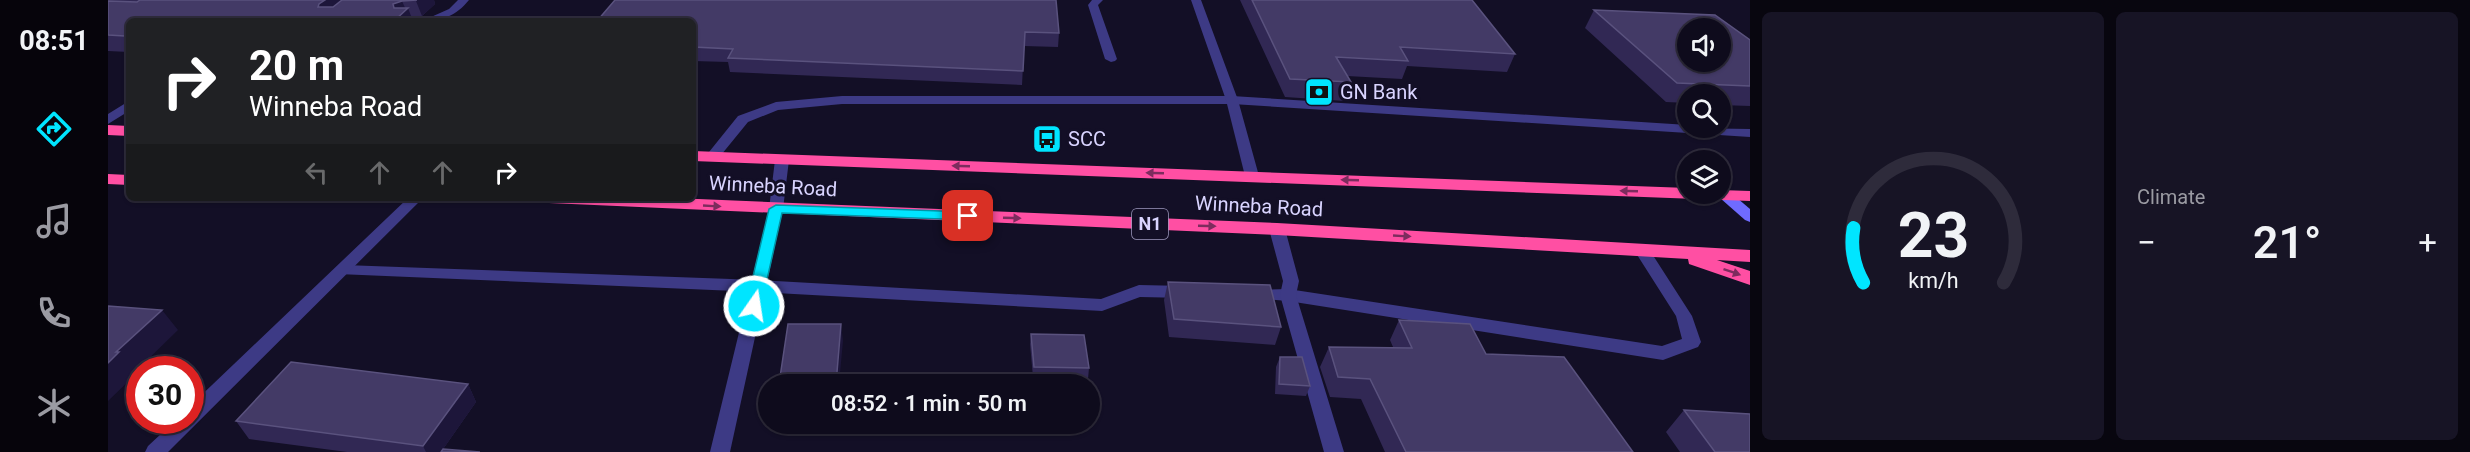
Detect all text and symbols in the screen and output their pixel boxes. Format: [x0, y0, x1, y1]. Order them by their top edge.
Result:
map controls [1677, 18, 1731, 204]
button: sound [1677, 18, 1731, 72]
text: 08:51 [19, 25, 89, 57]
text: 20 m [249, 41, 344, 90]
icon: right [150, 42, 228, 120]
bank icon: GN Bank [1303, 76, 1335, 108]
place label: GN Bank [1340, 80, 1418, 104]
button: search [1677, 84, 1731, 138]
text: Winneba Road [249, 91, 422, 123]
icon: directions [33, 108, 75, 150]
bus stop icon: SCC [1031, 123, 1063, 155]
place label: SCC [1068, 127, 1106, 151]
button: layers [1677, 150, 1731, 204]
icon: left [300, 156, 333, 189]
icon: ahead [363, 156, 396, 189]
icon: ahead [426, 156, 459, 189]
icon: right [489, 156, 522, 189]
one-way arrow [951, 162, 970, 171]
one-way arrow [1146, 168, 1165, 178]
street label: Winneba Road [708, 171, 838, 201]
one-way arrow [1341, 176, 1360, 185]
text: Climate [2137, 185, 2205, 209]
one-way arrow [1620, 187, 1639, 196]
pin [942, 190, 993, 241]
street label: Winneba Road [1194, 191, 1324, 221]
icon: arrive [951, 199, 984, 232]
text: 23 [1897, 199, 1969, 272]
icon: music [33, 200, 75, 242]
one-way arrow [703, 201, 722, 210]
road number: N1 [1132, 209, 1168, 239]
one-way arrow [1003, 214, 1022, 223]
text: 21° [2253, 216, 2321, 269]
one-way arrow [1197, 221, 1216, 230]
text: − [2137, 223, 2156, 262]
text: + [2418, 223, 2437, 262]
one-way arrow [1392, 231, 1411, 241]
one-way arrow [1723, 268, 1741, 277]
text: km/h [1908, 268, 1958, 293]
position arrow [722, 274, 786, 338]
icon: phone [33, 292, 75, 334]
speed limit sign: 30 [126, 356, 204, 434]
icon: climate [33, 385, 75, 427]
text: 08:52 · 1 min · 50 m [831, 391, 1027, 416]

